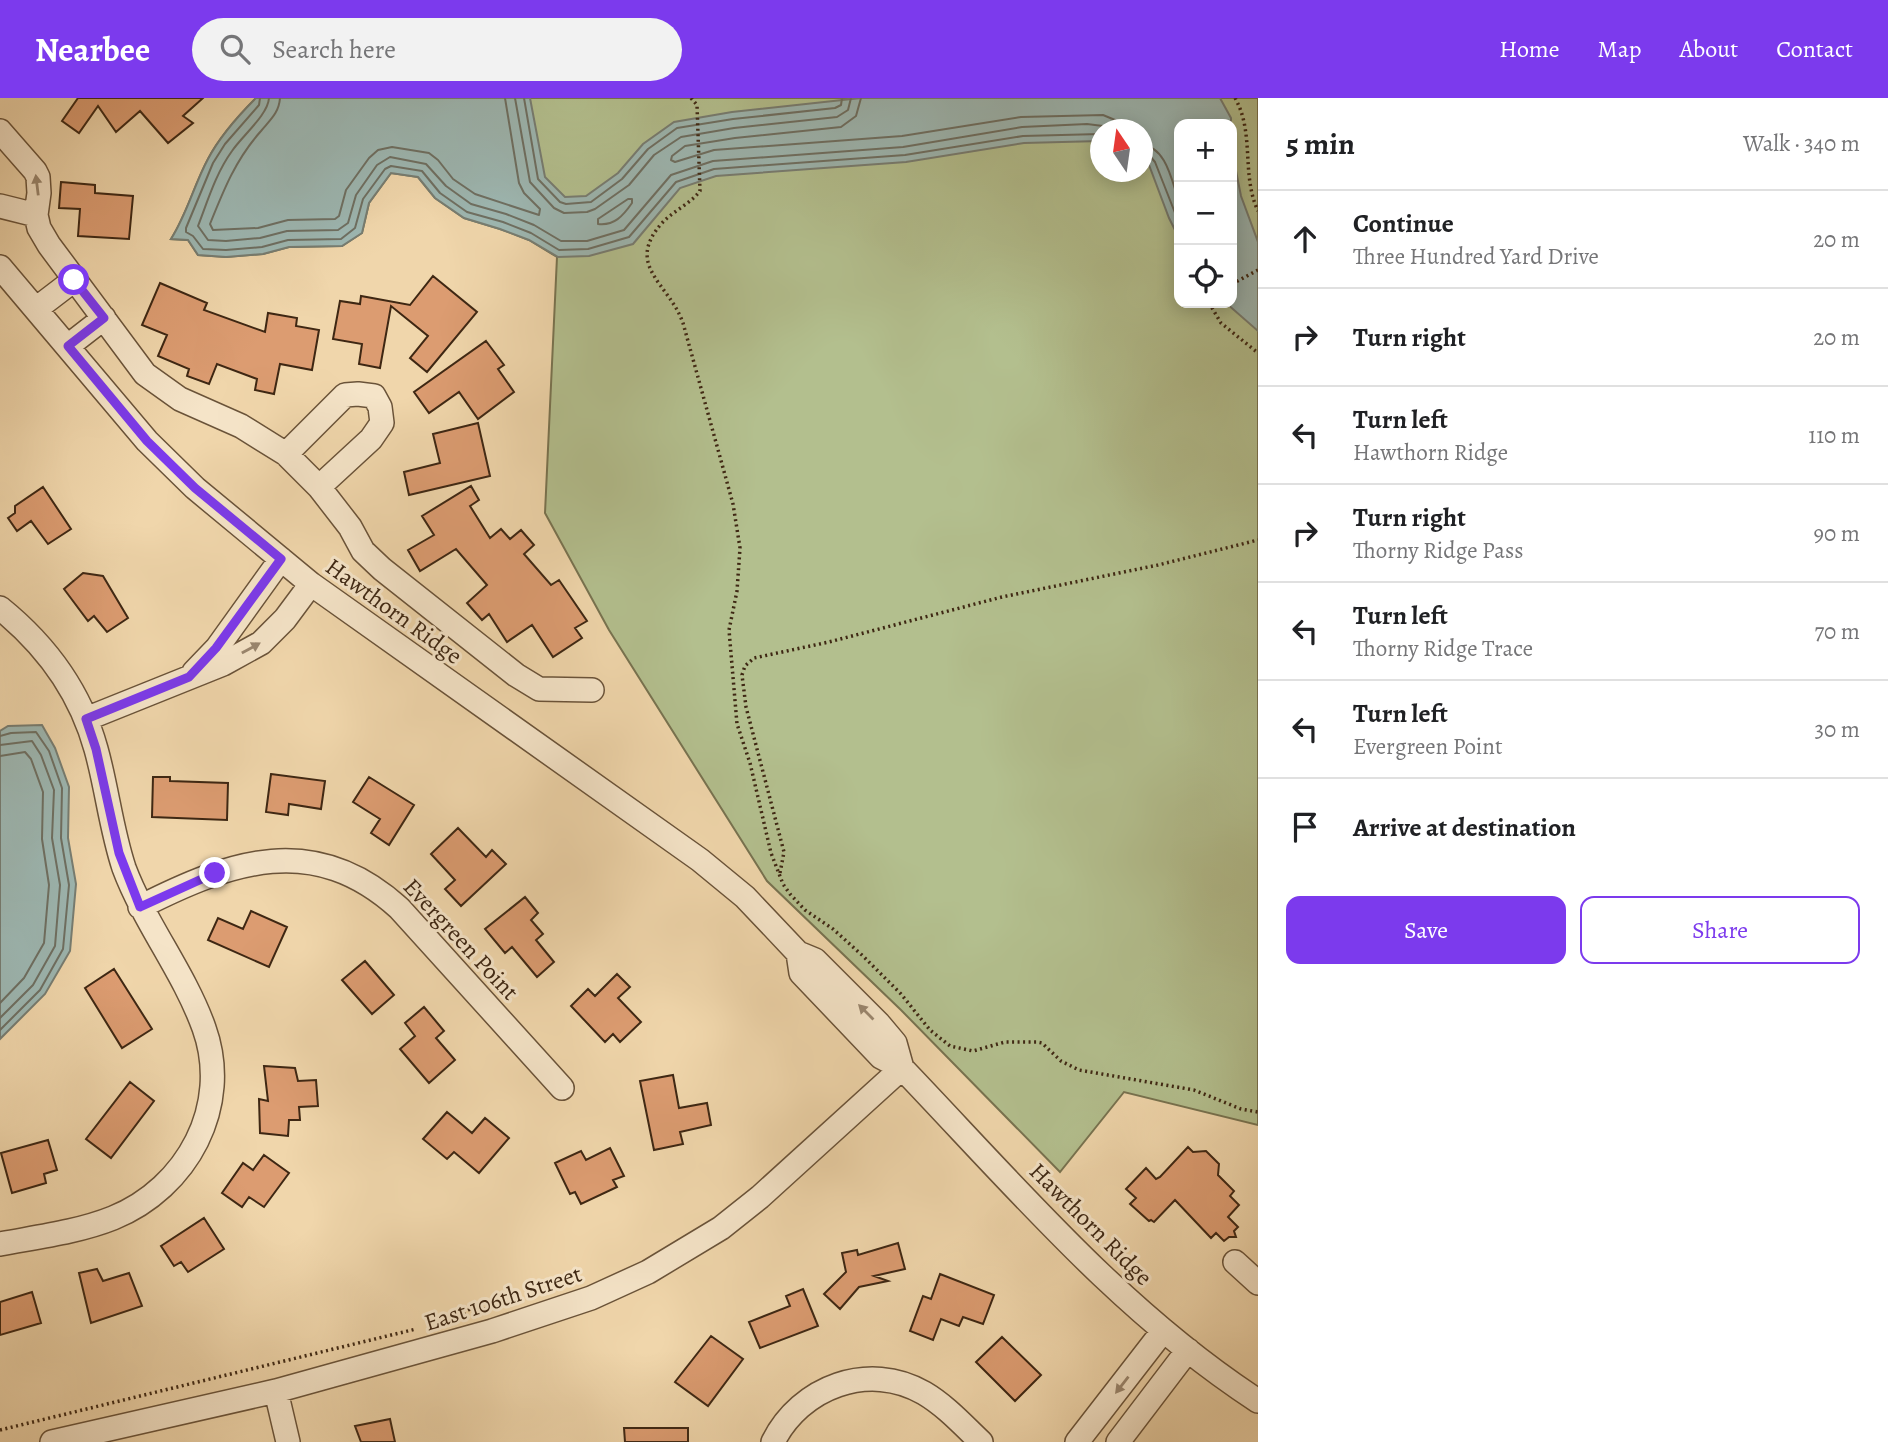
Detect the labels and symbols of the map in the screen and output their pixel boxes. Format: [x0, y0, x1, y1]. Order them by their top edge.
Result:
north arrow [1090, 119, 1153, 182]
one-way arrow [32, 174, 43, 196]
route start [58, 264, 89, 295]
street label: Hawthorn Ridge [319, 550, 469, 672]
one-way arrow [241, 642, 260, 654]
route end [199, 857, 230, 888]
street label: Evergreen Point [396, 871, 526, 1007]
one-way arrow [858, 1003, 875, 1020]
street label: Hawthorn Ridge [1022, 1155, 1160, 1293]
street label: East 106th Street [420, 1257, 586, 1339]
one-way arrow [1114, 1375, 1129, 1393]

